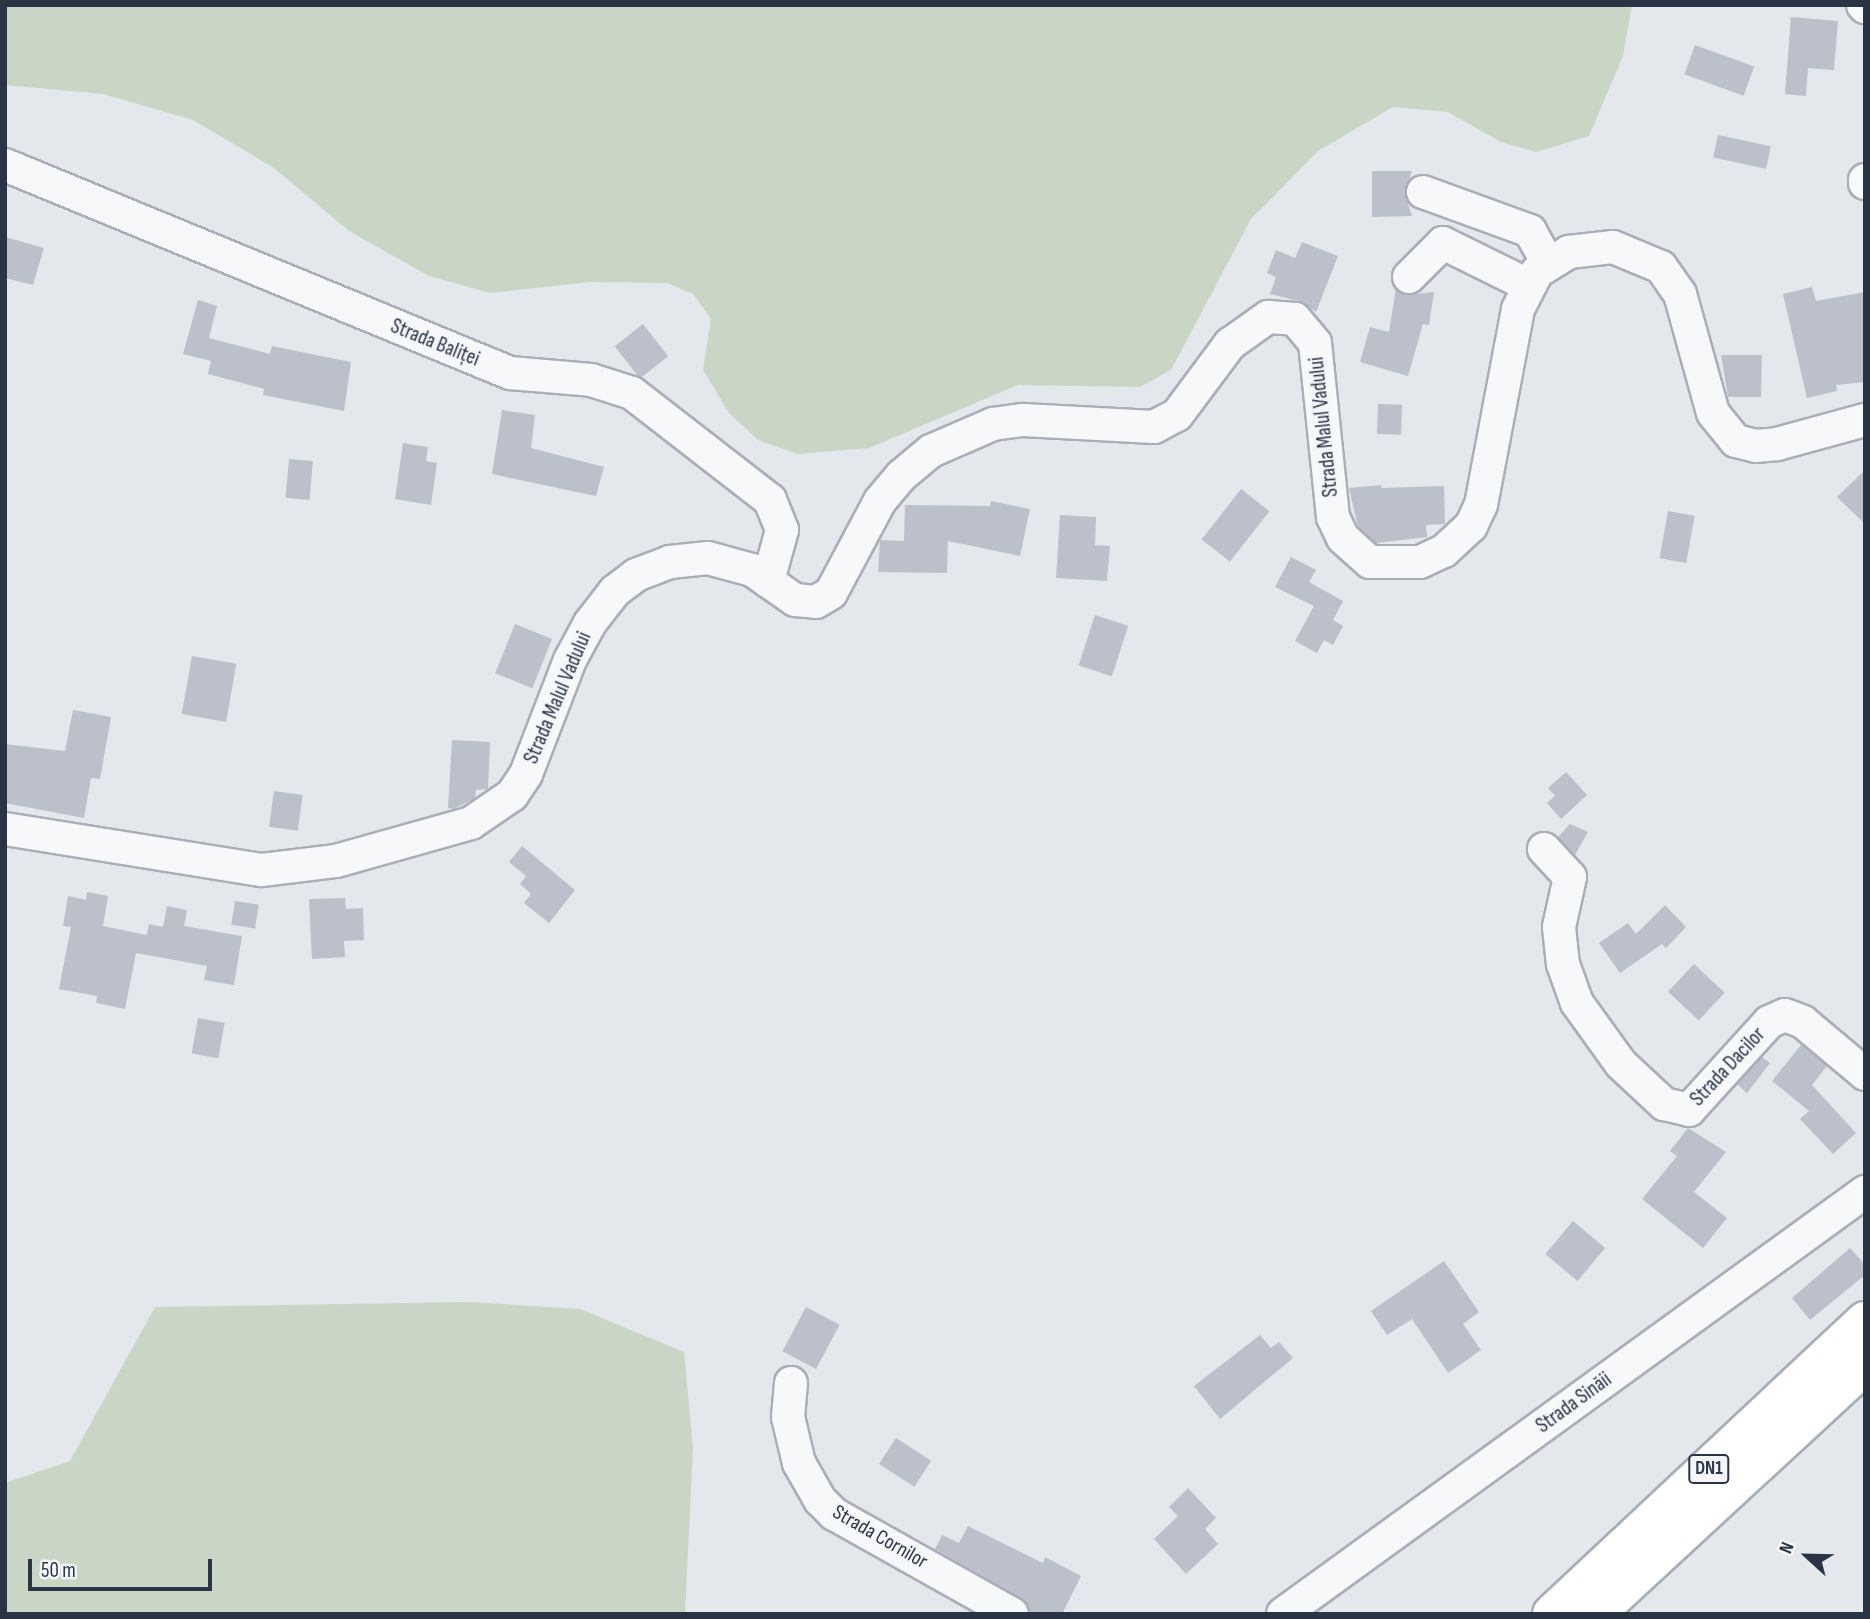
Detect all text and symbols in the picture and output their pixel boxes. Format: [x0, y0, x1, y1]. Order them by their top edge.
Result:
street label: Strada Baliței [387, 314, 483, 372]
street label: Strada Malul Vadului [1304, 356, 1344, 498]
street label: Strada Malul Vadului [519, 628, 597, 768]
street label: Strada Dacilor [1685, 1022, 1771, 1112]
street label: Strada Sinăii [1531, 1367, 1617, 1439]
road number: DN1 [1688, 1454, 1730, 1484]
street label: Strada Cornilor [828, 1500, 932, 1574]
north arrow [1772, 1521, 1842, 1591]
text: N [1775, 1539, 1800, 1557]
scale bar [32, 1546, 215, 1590]
text: 50 m [41, 1558, 76, 1583]

